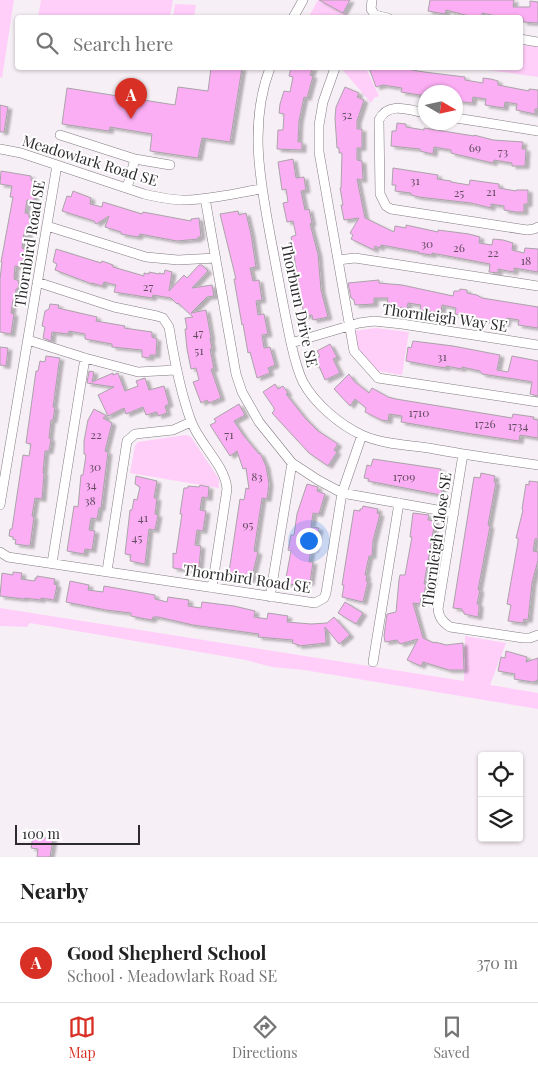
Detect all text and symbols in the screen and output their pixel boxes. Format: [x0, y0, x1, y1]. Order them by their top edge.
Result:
search box [15, 15, 523, 70]
icon: search [33, 29, 61, 57]
text: Search here [73, 30, 173, 56]
pin: A [115, 78, 147, 119]
north arrow [418, 85, 463, 130]
house number: 52 [342, 106, 353, 122]
street label: Meadowlark Road SE [20, 130, 161, 190]
house number: 69 [469, 139, 481, 155]
house number: 73 [498, 143, 508, 159]
house number: 31 [410, 172, 420, 188]
street label: Thornbird Road SE [9, 179, 49, 309]
house number: 21 [486, 183, 497, 199]
house number: 25 [454, 184, 464, 200]
house number: 30 [421, 235, 433, 251]
house number: 26 [453, 239, 465, 255]
street label: Thorburn Drive SE [277, 241, 323, 369]
house number: 22 [487, 244, 499, 260]
house number: 18 [521, 252, 531, 268]
house number: 27 [143, 278, 153, 294]
street label: Thornleigh Way SE [381, 298, 509, 336]
house number: 47 [193, 324, 203, 340]
house number: 51 [194, 342, 204, 358]
house number: 31 [437, 348, 447, 364]
house number: 1710 [409, 404, 429, 420]
house number: 1726 [474, 415, 496, 431]
house number: 1734 [508, 417, 528, 433]
house number: 22 [90, 426, 102, 442]
house number: 71 [224, 426, 234, 442]
house number: 30 [89, 458, 101, 474]
house number: 83 [251, 468, 263, 484]
house number: 1709 [393, 468, 415, 484]
street label: Thornleigh Close SE [417, 471, 455, 609]
house number: 34 [85, 476, 97, 492]
house number: 38 [84, 492, 96, 508]
house number: 41 [138, 509, 149, 525]
house number: 95 [242, 516, 254, 532]
your location [296, 528, 322, 554]
house number: 45 [132, 529, 142, 545]
street label: Thornbird Road SE [182, 559, 312, 597]
map controls [478, 752, 523, 842]
button: locate [478, 752, 523, 797]
button: layers [478, 797, 523, 842]
scale bar [15, 822, 140, 845]
text: 100 m [22, 824, 60, 843]
text: Nearby [20, 876, 89, 904]
text: Good Shepherd School [67, 939, 266, 965]
text: A [31, 952, 41, 973]
text: 370 m [476, 952, 518, 973]
text: School · Meadowlark Road SE [67, 965, 277, 986]
tab: Map [68, 1013, 96, 1062]
tab: Directions [232, 1013, 297, 1062]
tab: Saved [434, 1013, 470, 1062]

